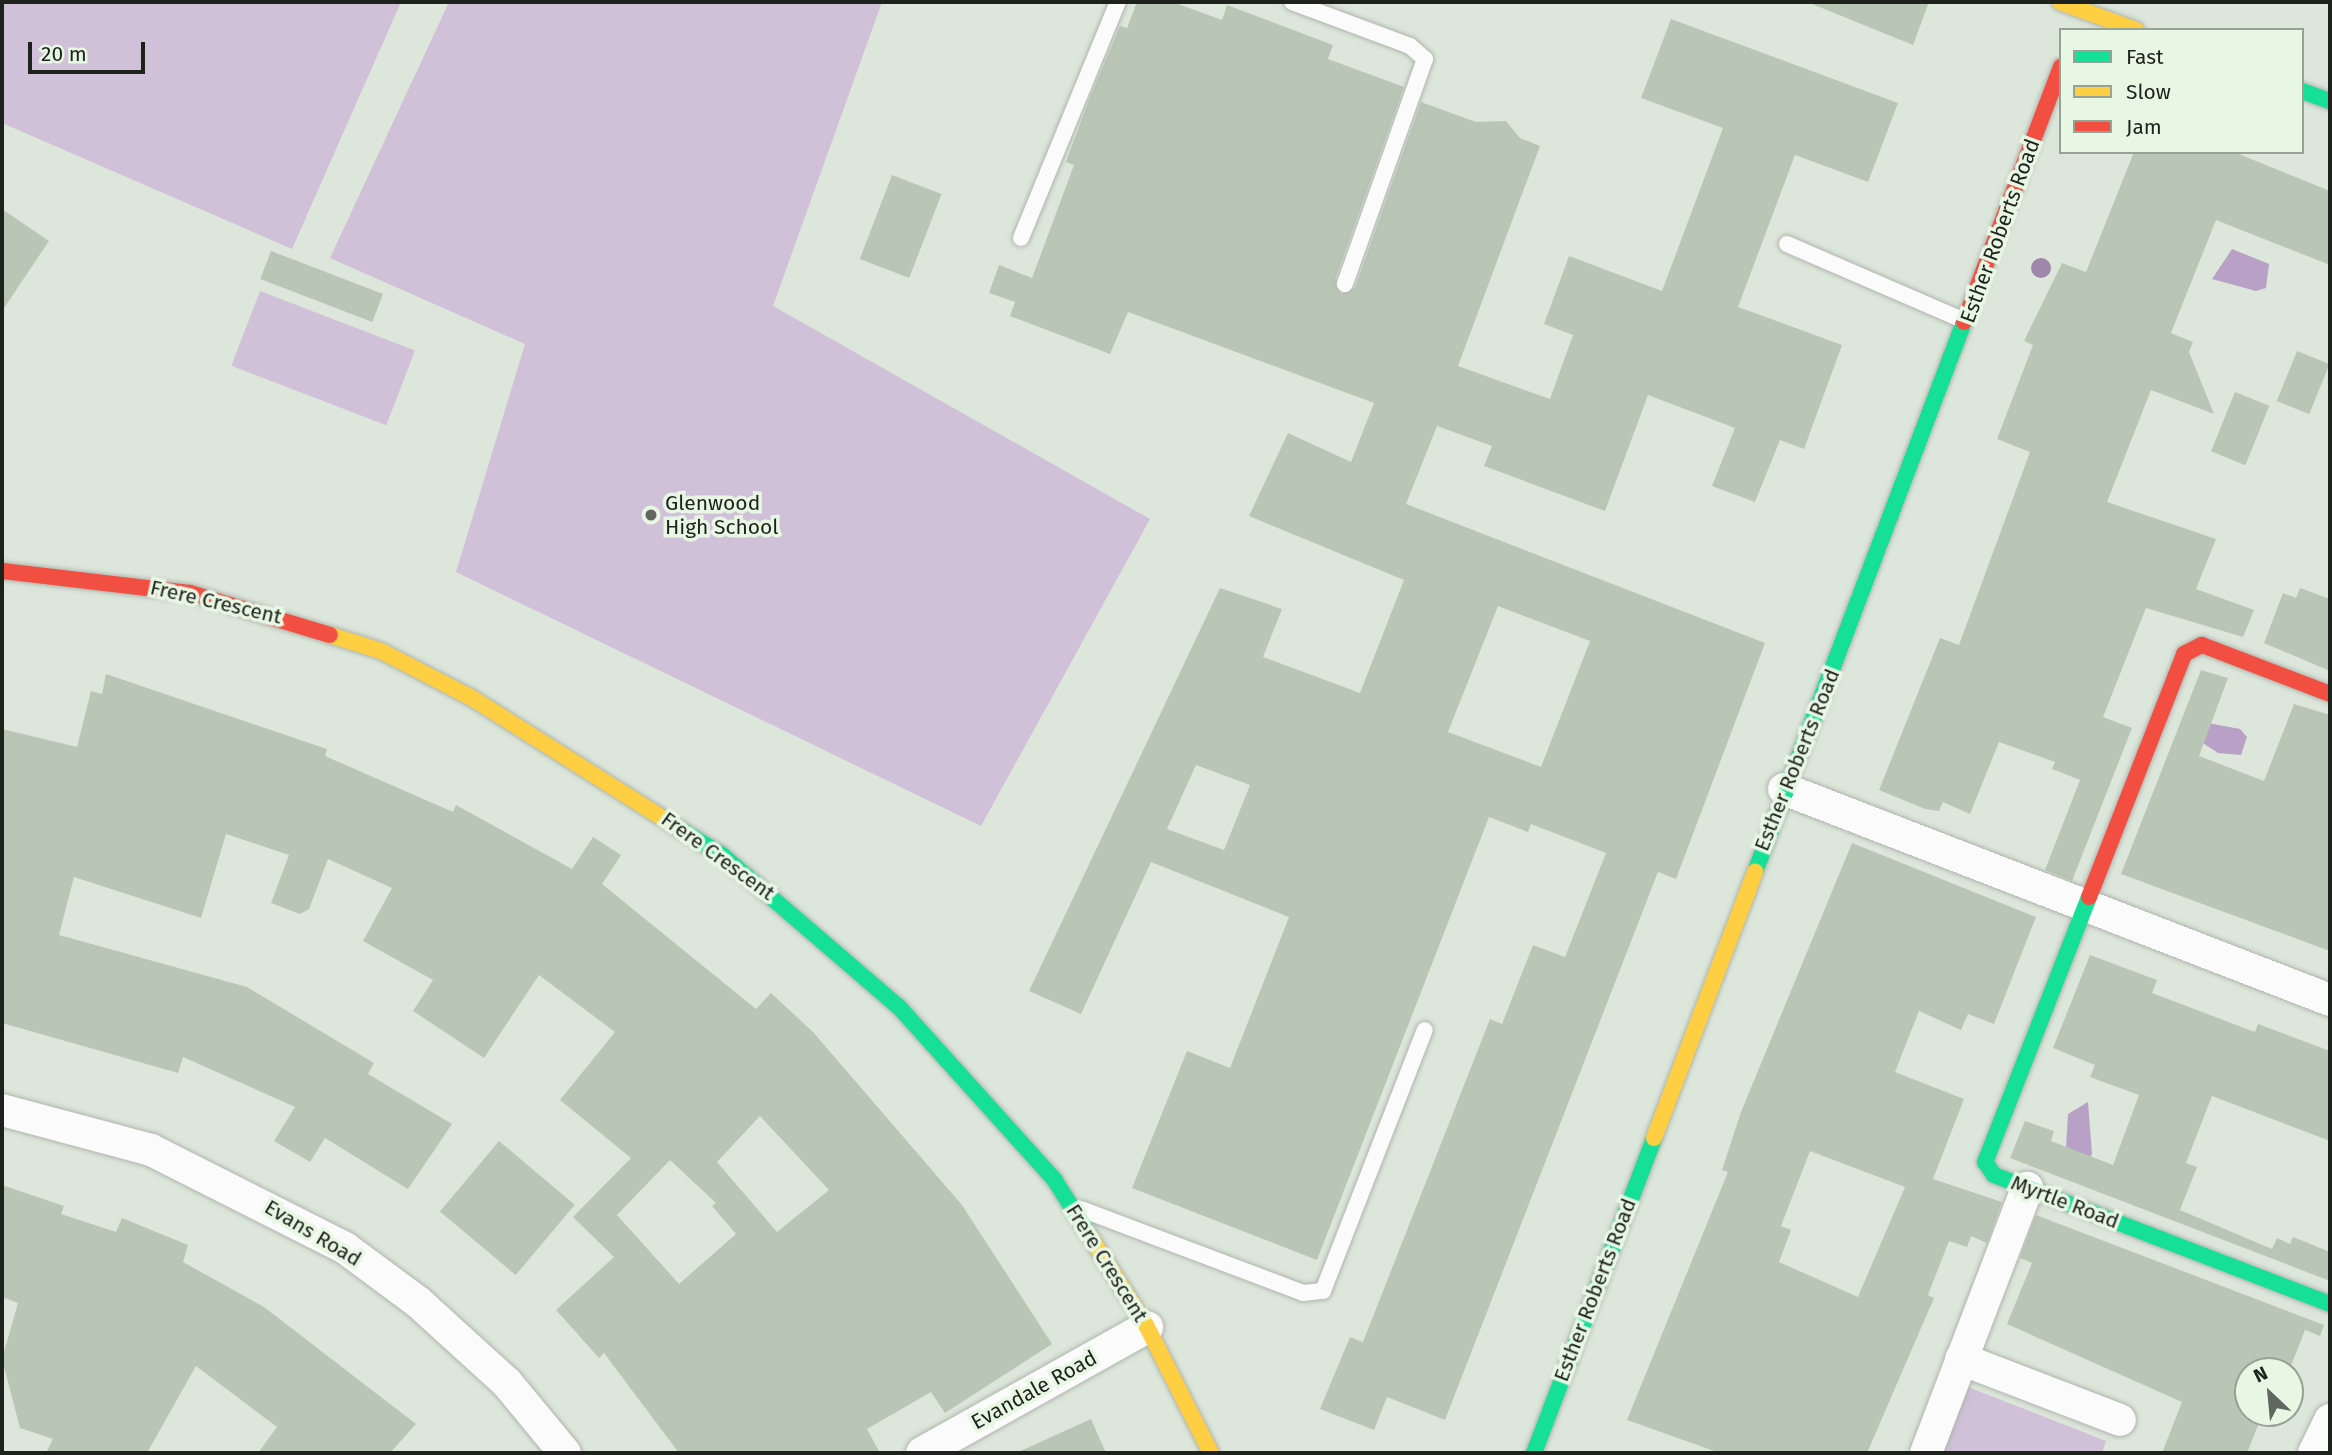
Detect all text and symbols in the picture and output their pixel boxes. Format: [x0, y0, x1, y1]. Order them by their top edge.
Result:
scale bar [32, 28, 149, 72]
legend [2059, 28, 2304, 154]
text: 20 m [41, 41, 87, 67]
text: Fast [2126, 44, 2164, 70]
text: Slow [2126, 79, 2171, 105]
text: Jam [2126, 114, 2162, 140]
street label: Esther Roberts Road [1955, 136, 2045, 326]
place label: Glenwood High School [665, 490, 778, 540]
marker: Glenwood High School [643, 507, 659, 523]
street label: Frere Crescent [148, 575, 284, 629]
street label: Esther Roberts Road [1749, 665, 1845, 855]
street label: Frere Crescent [656, 806, 780, 906]
street label: Myrtle Road [2007, 1170, 2123, 1234]
street label: Evans Road [260, 1194, 366, 1272]
street label: Esther Roberts Road [1548, 1195, 1642, 1385]
street label: Frere Crescent [1061, 1199, 1153, 1327]
street label: Evandale Road [967, 1345, 1101, 1435]
north arrow [2234, 1357, 2304, 1427]
text: N [2250, 1361, 2271, 1388]

